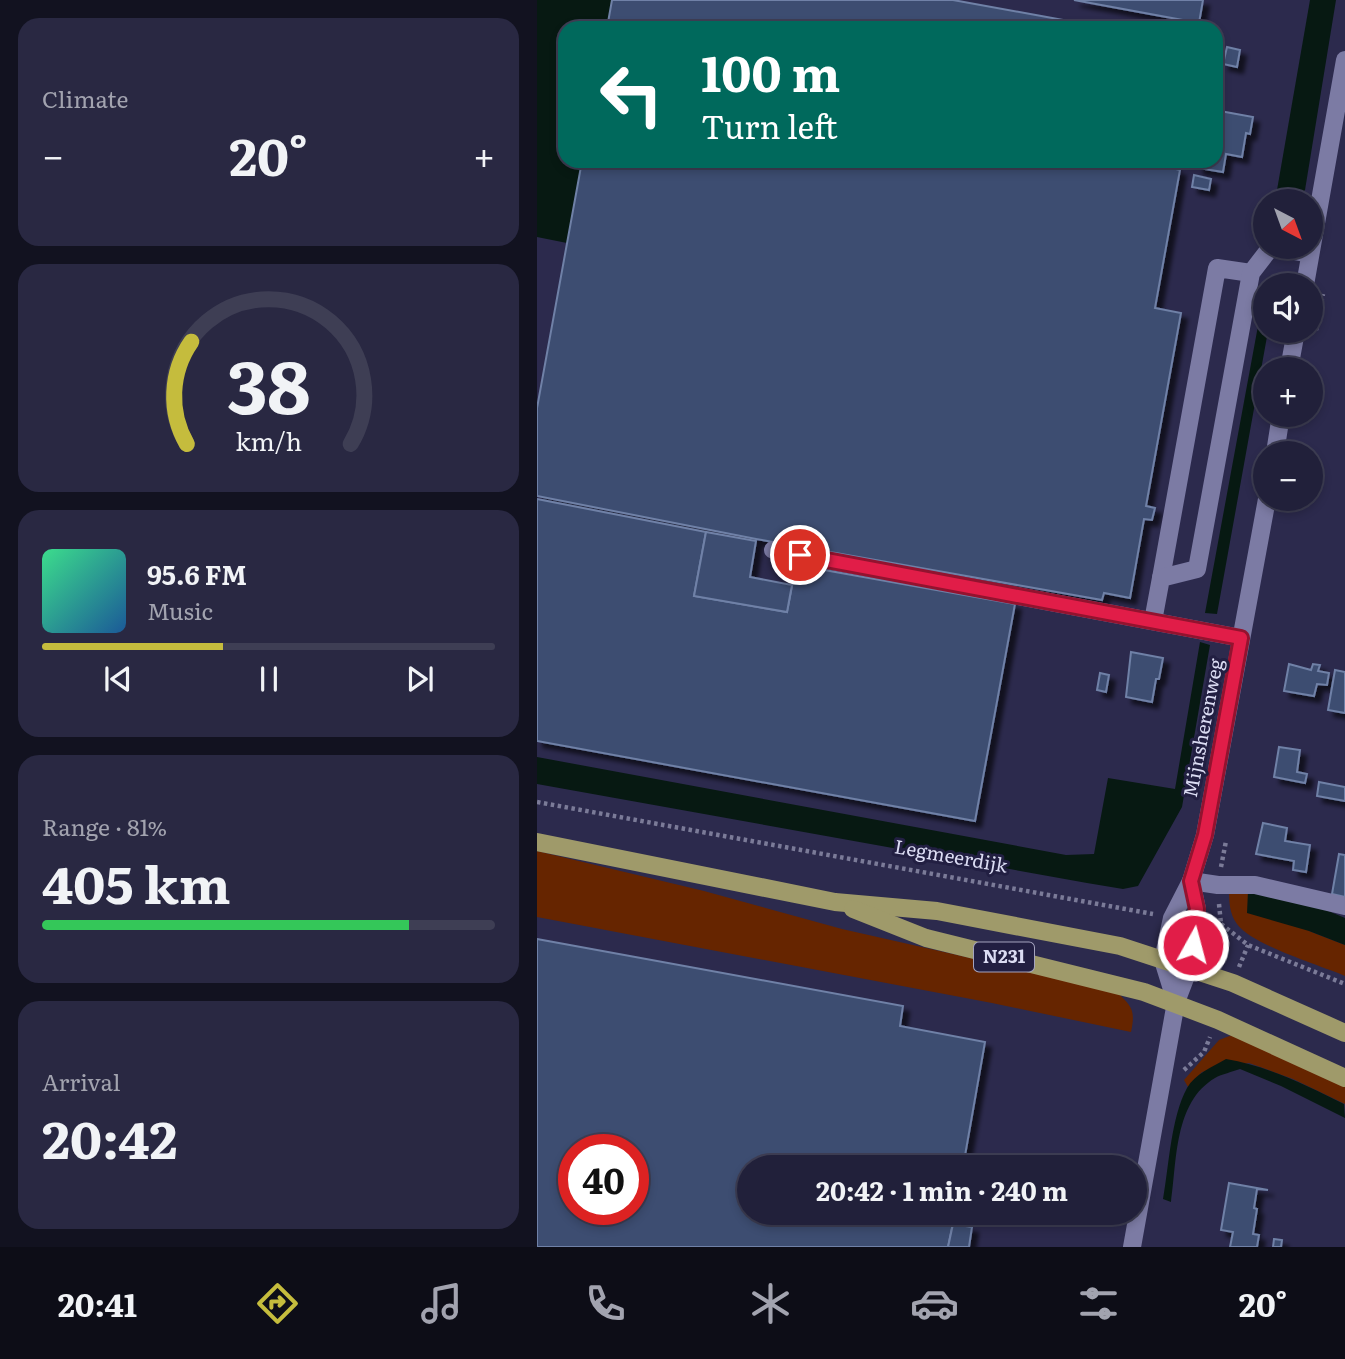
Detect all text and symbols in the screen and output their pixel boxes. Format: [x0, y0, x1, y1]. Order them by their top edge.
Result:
text: 100 m [701, 34, 840, 107]
icon: left [586, 49, 677, 140]
text: Climate [42, 81, 128, 115]
text: Turn left [701, 101, 838, 149]
text: 20° [229, 115, 308, 192]
text: − [42, 125, 64, 182]
text: + [473, 125, 495, 182]
north arrow [1253, 189, 1323, 259]
map controls [1253, 189, 1323, 511]
button: sound [1253, 273, 1323, 343]
text: 38 [227, 328, 310, 436]
button: + [1253, 357, 1323, 427]
text: km/h [235, 421, 302, 458]
button: − [1253, 441, 1323, 511]
pin [770, 525, 830, 585]
icon: arrive [781, 536, 819, 574]
text: 95.6 FM [147, 554, 247, 593]
text: Music [147, 593, 213, 627]
street label: Mijnsherenweg [1175, 656, 1229, 800]
icon: previous [99, 660, 137, 698]
icon: pause [250, 660, 288, 698]
icon: next [401, 660, 439, 698]
text: Range · 81% [42, 809, 167, 843]
street label: Legmeerdijk [892, 831, 1010, 879]
text: 405 km [42, 843, 230, 920]
position arrow [1156, 908, 1230, 982]
road number: N231 [974, 942, 1034, 972]
text: Arrival [42, 1064, 121, 1098]
text: 20:42 [42, 1098, 177, 1175]
speed limit sign: 40 [558, 1134, 649, 1225]
text: 20:42 · 1 min · 240 m [816, 1170, 1068, 1209]
text: 20:41 [58, 1279, 137, 1327]
icon: directions [253, 1279, 302, 1328]
icon: music [417, 1279, 466, 1328]
icon: phone [581, 1279, 630, 1328]
icon: climate [746, 1279, 795, 1328]
icon: car [910, 1279, 959, 1328]
icon: filters [1074, 1279, 1123, 1328]
text: 20° [1239, 1279, 1287, 1327]

